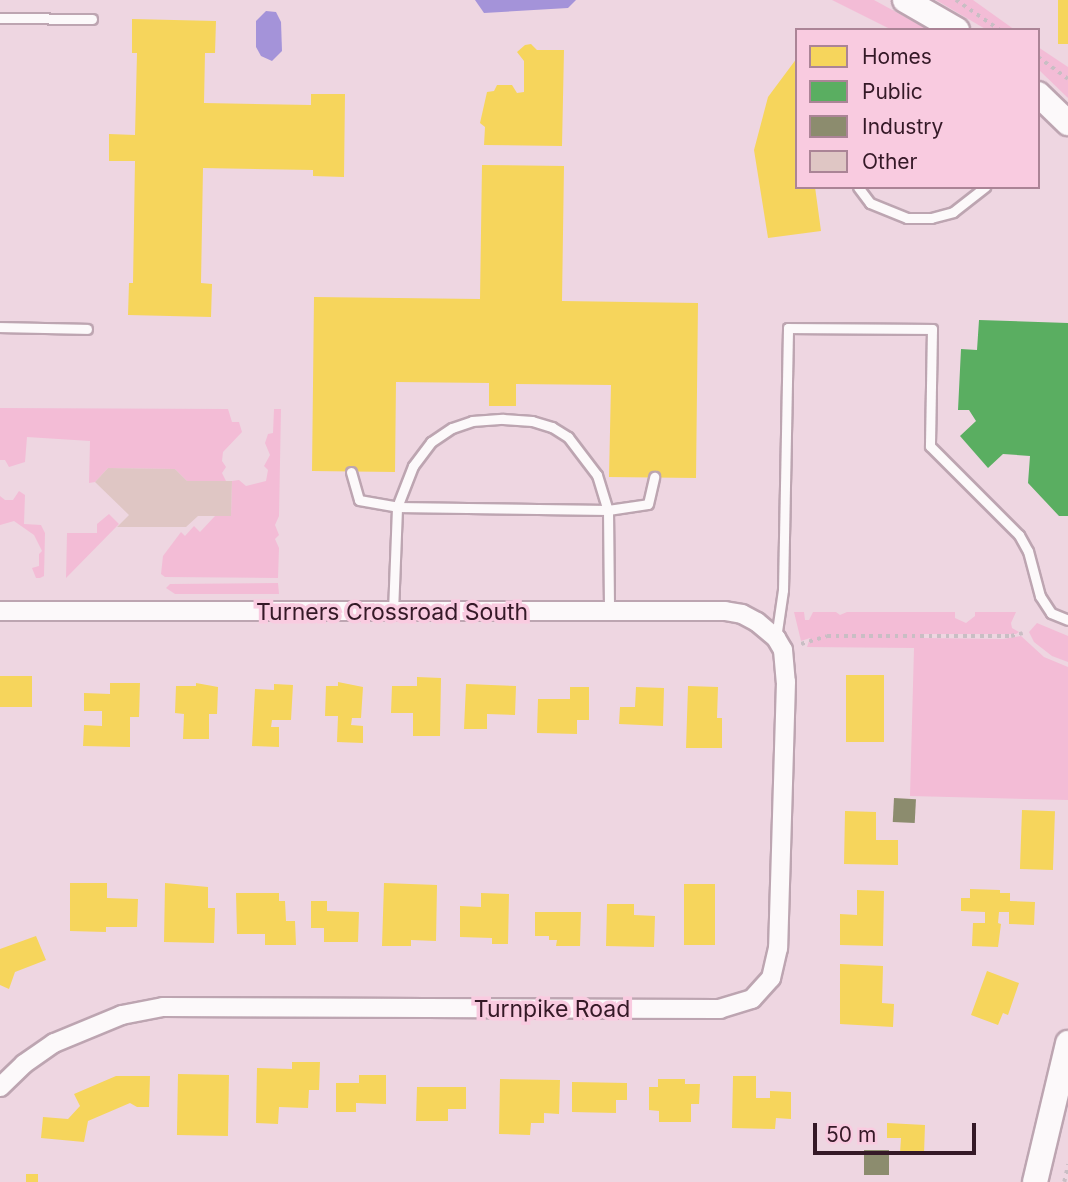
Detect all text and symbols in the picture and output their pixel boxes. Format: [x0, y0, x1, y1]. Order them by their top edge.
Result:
legend [795, 28, 1040, 189]
text: Homes [862, 44, 932, 69]
text: Public [862, 79, 923, 104]
text: Industry [862, 114, 943, 139]
text: Other [862, 149, 918, 174]
street label: Turners Crossroad South [256, 598, 528, 626]
street label: Turnpike Road [474, 995, 630, 1023]
scale bar [816, 1108, 979, 1152]
text: 50 m [826, 1122, 876, 1147]

